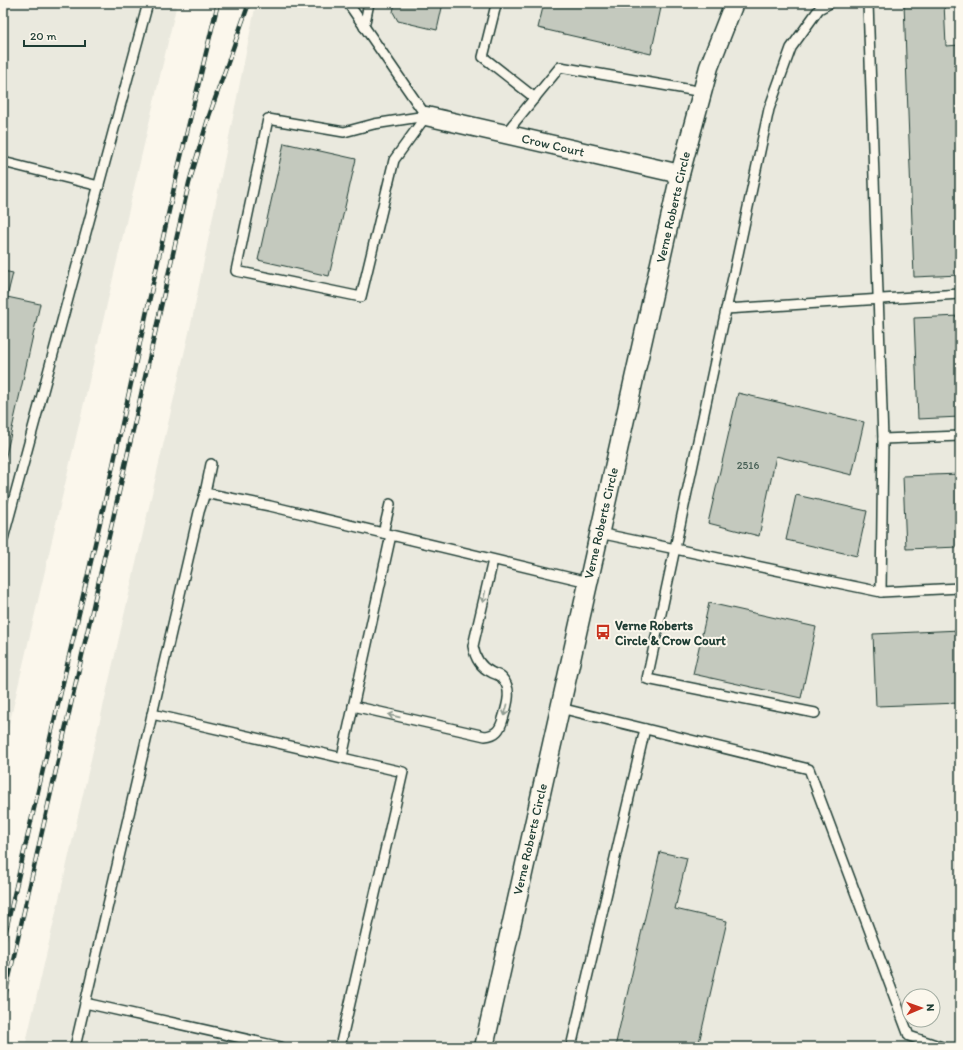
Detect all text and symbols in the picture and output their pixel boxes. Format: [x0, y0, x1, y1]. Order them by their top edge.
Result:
scale bar [24, 22, 85, 48]
text: 20 m [30, 29, 57, 43]
street label: Crow Court [520, 130, 586, 160]
street label: Verne Roberts Circle [653, 150, 693, 264]
house number: 2516 [737, 459, 759, 472]
street label: Verne Roberts Circle [581, 466, 621, 580]
one-way arrow [480, 591, 488, 604]
place label: Verne Roberts Circle & Crow Court [615, 618, 726, 648]
bus stop icon: Verne Roberts Circle & Crow Court [594, 623, 612, 641]
one-way arrow [502, 703, 509, 716]
one-way arrow [388, 711, 401, 719]
street label: Verne Roberts Circle [510, 782, 550, 896]
north arrow [901, 988, 941, 1028]
text: N [924, 1004, 937, 1012]

